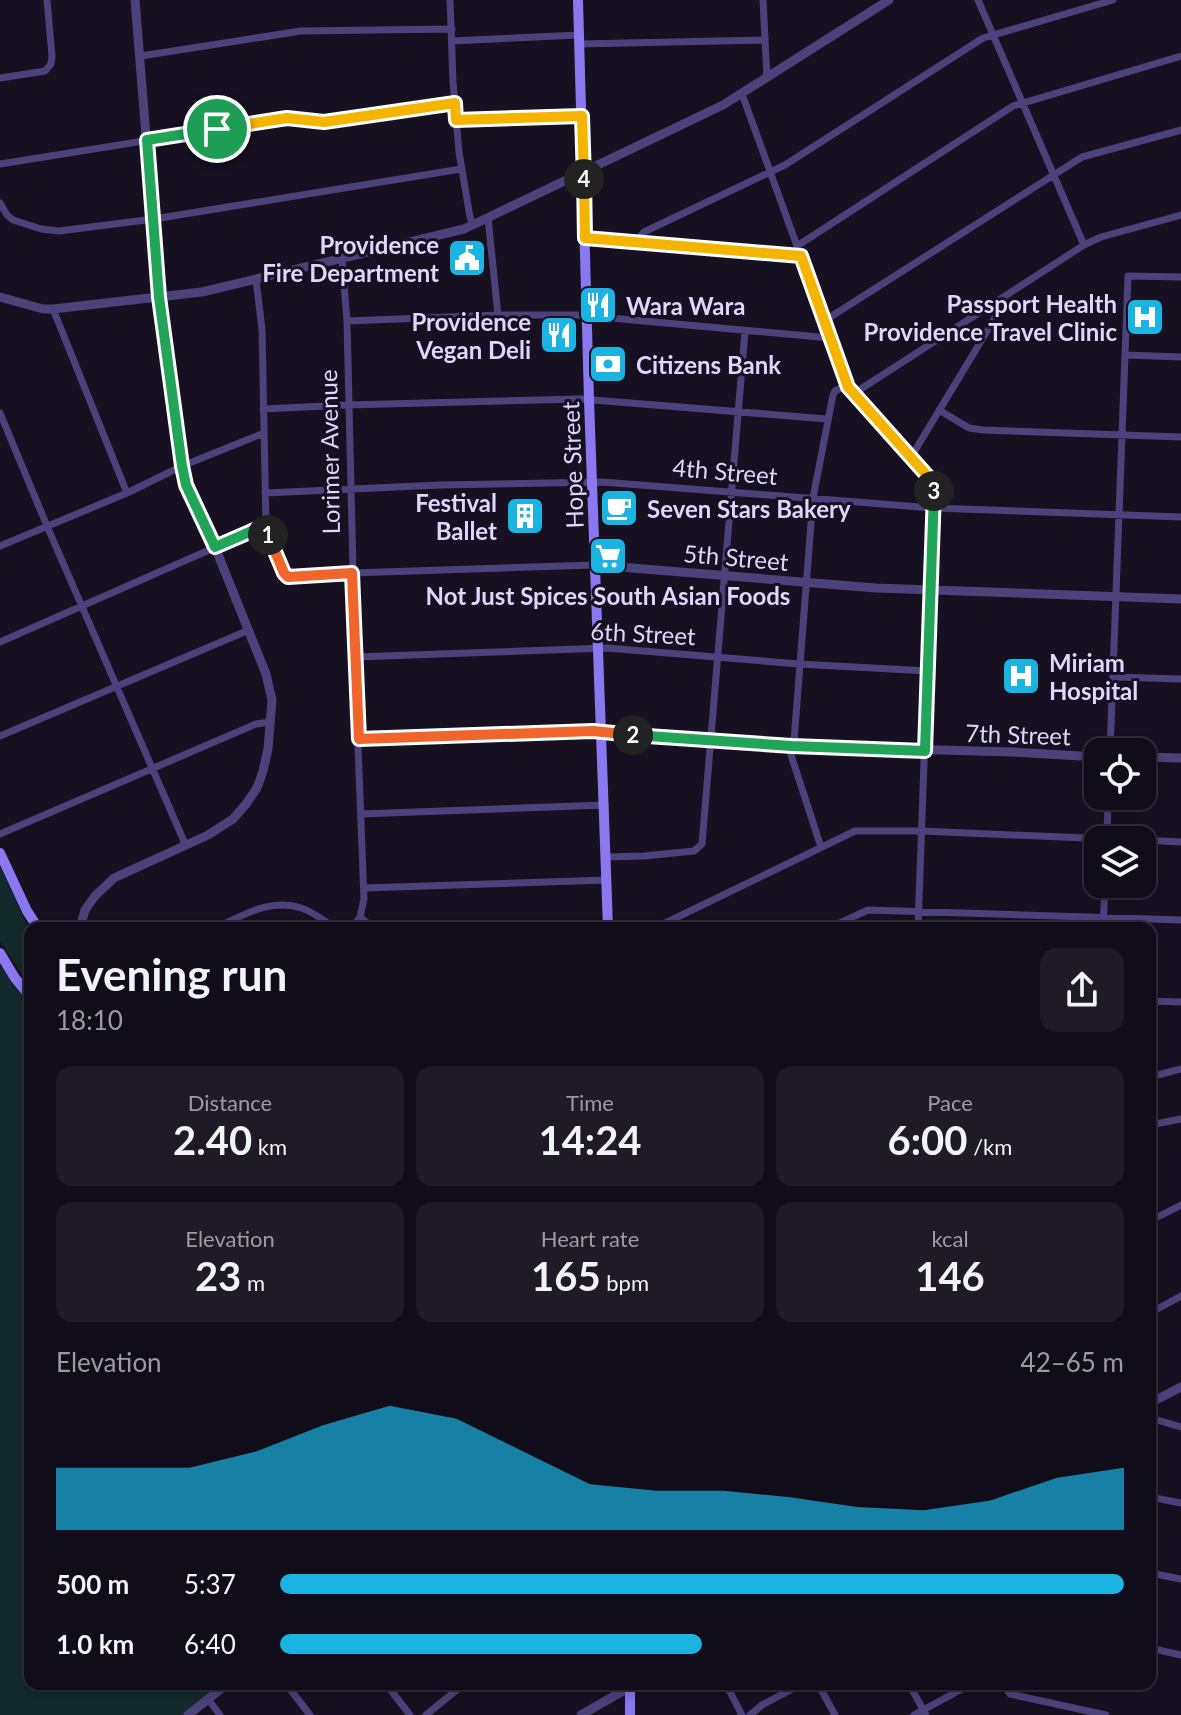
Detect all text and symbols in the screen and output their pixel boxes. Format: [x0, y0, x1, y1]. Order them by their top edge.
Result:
pin [183, 95, 251, 163]
icon: arrive [195, 107, 239, 151]
pin: 4 [564, 159, 604, 199]
text: 4 [578, 165, 590, 192]
place label: Providence Fire Department [262, 230, 439, 287]
public building icon: Providence Fire Department [446, 237, 488, 279]
restaurant icon: Wara Wara [577, 284, 619, 326]
place label: Passport Health Providence Travel Clinic [864, 289, 1117, 346]
place label: Wara Wara [626, 291, 746, 320]
hospital icon: Passport Health Providence Travel Clinic [1124, 296, 1166, 338]
place label: Providence Vegan Deli [411, 307, 531, 364]
restaurant icon: Providence Vegan Deli [538, 314, 580, 356]
bank icon: Citizens Bank [587, 343, 629, 385]
place label: Citizens Bank [636, 350, 781, 379]
street label: Lorimer Avenue [313, 369, 345, 535]
street label: Hope Street [555, 401, 589, 529]
street label: 4th Street [671, 452, 779, 490]
pin: 3 [914, 471, 954, 511]
text: 3 [928, 477, 940, 504]
cafe icon: Seven Stars Bakery [598, 487, 640, 529]
place label: Festival Ballet [415, 488, 497, 545]
place label: Seven Stars Bakery [647, 494, 851, 523]
building icon: Festival Ballet [504, 495, 546, 537]
pin: 1 [248, 515, 288, 555]
text: 1 [262, 521, 274, 548]
supermarket icon: Not Just Spices South Asian Foods [587, 535, 629, 577]
street label: 5th Street [682, 538, 790, 576]
place label: Not Just Spices South Asian Foods [426, 581, 790, 610]
street label: 6th Street [590, 616, 697, 650]
place label: Miriam Hospital [1049, 648, 1138, 705]
hospital icon: Miriam Hospital [1000, 655, 1042, 697]
pin: 2 [613, 715, 653, 755]
street label: 7th Street [965, 718, 1071, 750]
text: 2 [627, 721, 639, 748]
map controls [1084, 738, 1156, 898]
button: locate [1084, 738, 1156, 810]
button: layers [1084, 826, 1156, 898]
text: Evening run [56, 948, 287, 1000]
button: share [1040, 948, 1124, 1032]
text: 18:10 [56, 1004, 123, 1036]
text: Distance [188, 1089, 272, 1116]
text: Time [566, 1089, 614, 1116]
text: Pace [927, 1089, 973, 1116]
text: 2.40 [173, 1116, 252, 1164]
text: 14:24 [538, 1116, 642, 1164]
text: 6:00 [888, 1116, 968, 1164]
text: km [252, 1133, 287, 1160]
text: /km [968, 1133, 1012, 1160]
text: Elevation [185, 1225, 275, 1252]
text: Heart rate [541, 1225, 639, 1252]
text: kcal [931, 1225, 969, 1252]
text: 23 [195, 1252, 241, 1300]
text: 165 [531, 1252, 601, 1300]
text: 146 [915, 1252, 985, 1300]
text: m [241, 1269, 265, 1296]
text: bpm [601, 1269, 649, 1296]
text: Elevation [56, 1346, 162, 1378]
text: 42–65 m [1021, 1346, 1124, 1378]
text: 500 m [56, 1568, 129, 1600]
text: 5:37 [184, 1568, 236, 1600]
text: 1.0 km [56, 1628, 134, 1660]
text: 6:40 [184, 1628, 236, 1660]

